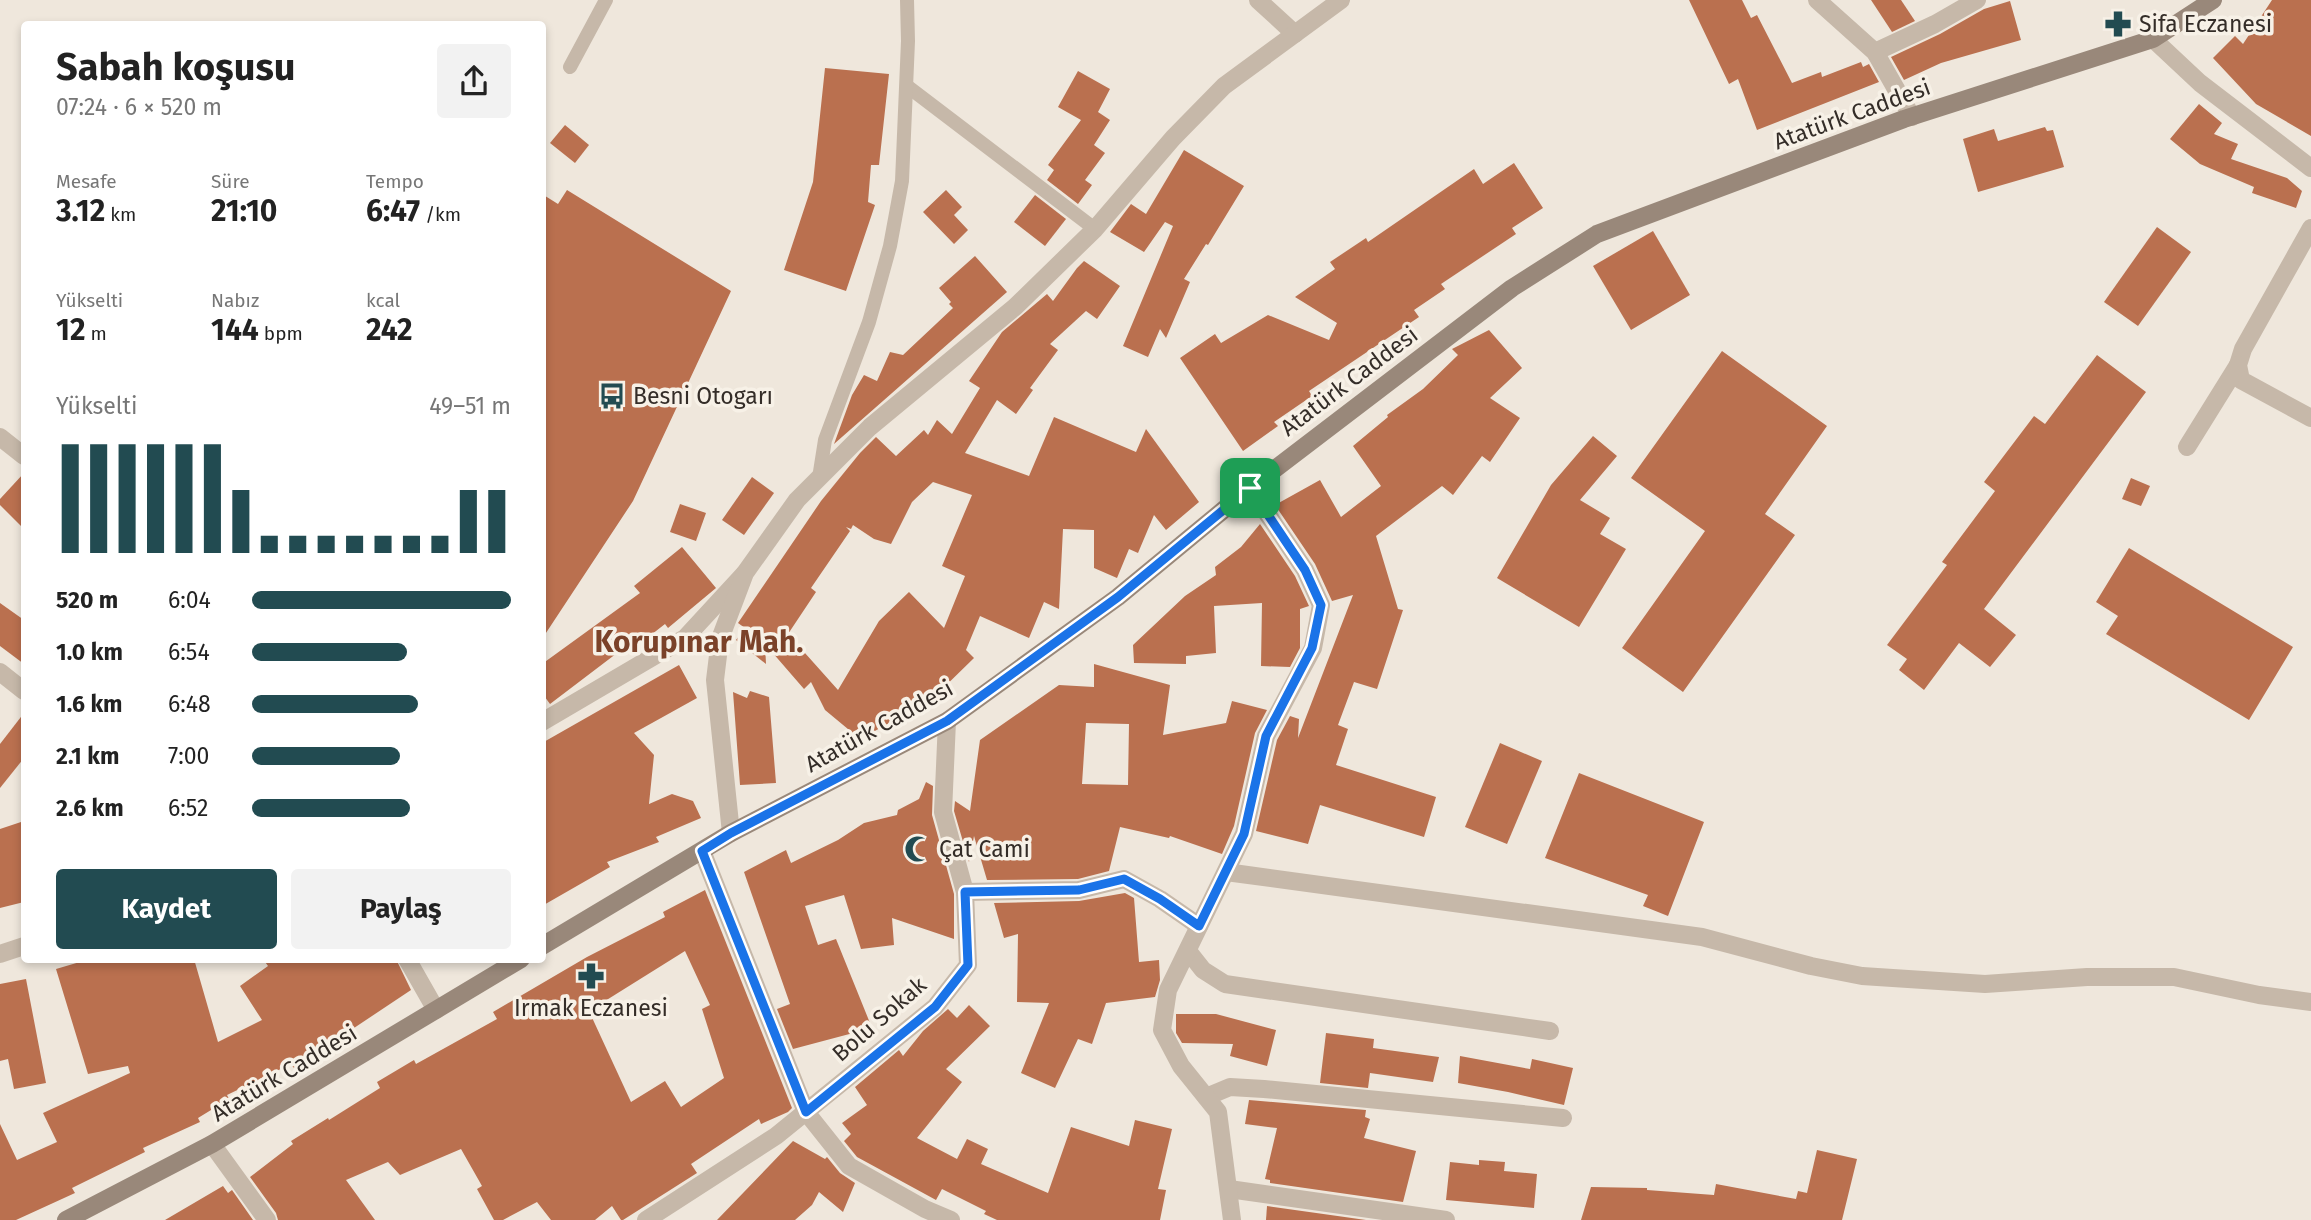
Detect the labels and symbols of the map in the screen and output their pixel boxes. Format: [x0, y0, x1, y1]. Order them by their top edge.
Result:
pharmacy icon: Sifa Eczanesi [2103, 9, 2133, 39]
place label: Sifa Eczanesi [2139, 10, 2272, 38]
street label: Atatürk Caddesi [1770, 73, 1934, 155]
street label: Atatürk Caddesi [1275, 320, 1423, 442]
bus stop icon: Besni Otogarı [597, 381, 627, 411]
place label: Besni Otogarı [633, 382, 773, 410]
pin [1220, 458, 1280, 518]
district label: Korupınar Mah. [595, 624, 803, 660]
street label: Atatürk Caddesi [800, 674, 958, 778]
mosque icon: Çat Cami [903, 834, 933, 864]
place label: Çat Cami [939, 835, 1030, 863]
pharmacy icon: Irmak Eczanesi [576, 961, 606, 991]
street label: Bolu Sokak [826, 970, 932, 1067]
place label: Irmak Eczanesi [514, 994, 668, 1022]
street label: Atatürk Caddesi [206, 1019, 362, 1127]

